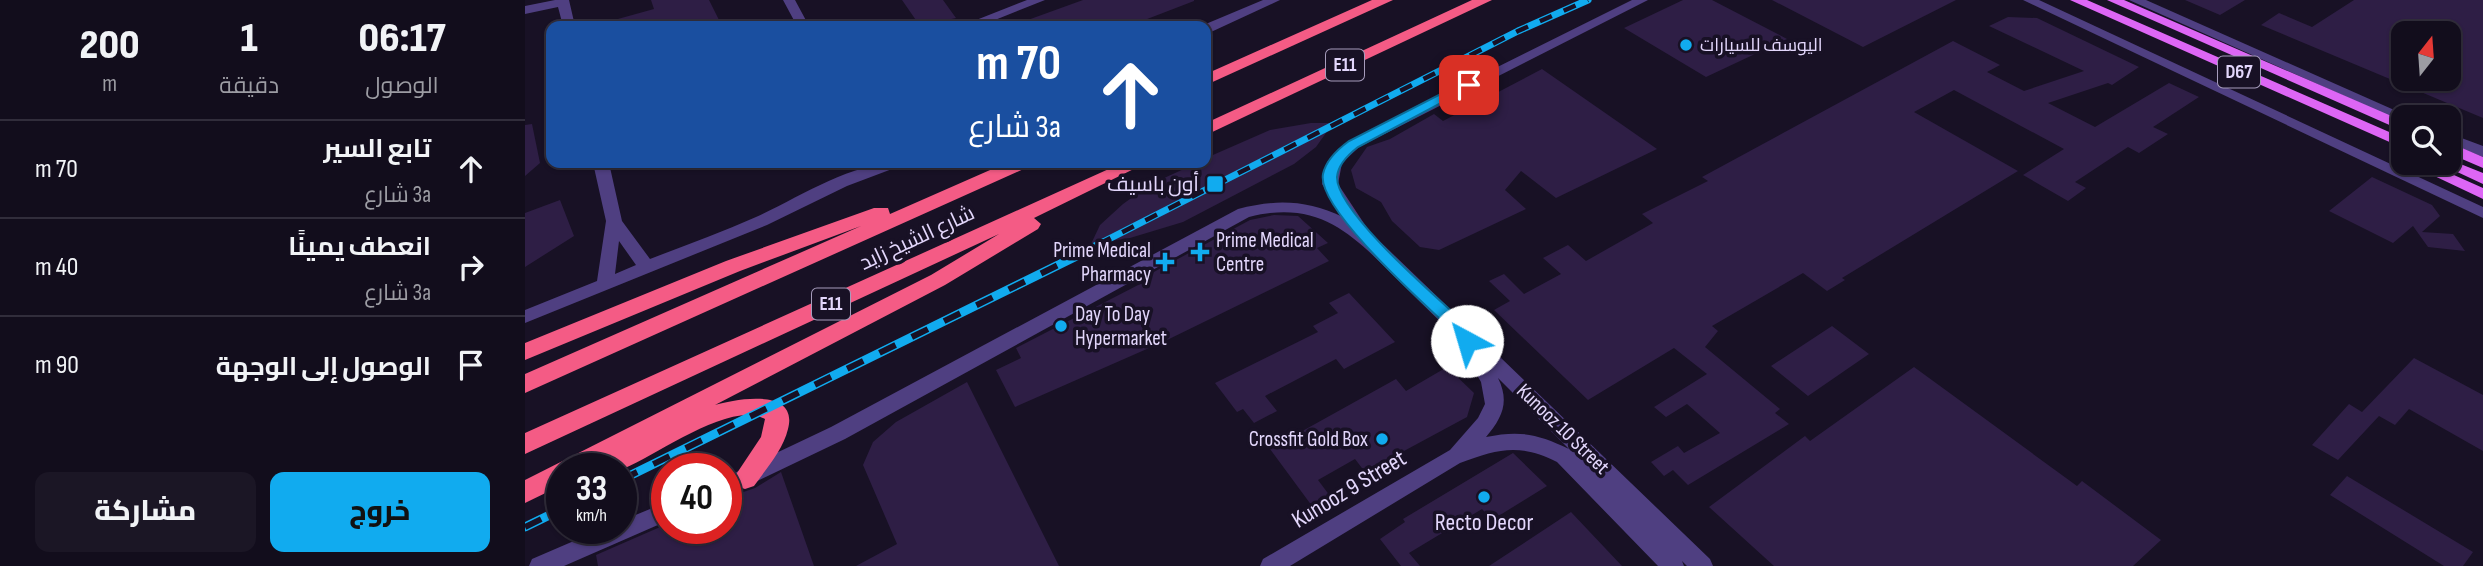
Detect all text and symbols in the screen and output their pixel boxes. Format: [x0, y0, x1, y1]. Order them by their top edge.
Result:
text: 1 [240, 13, 258, 64]
text: 06:17 [359, 13, 445, 64]
text: 200 [80, 20, 140, 71]
north arrow [2391, 21, 2461, 91]
map controls [2391, 21, 2461, 175]
text: 70 m [976, 35, 1061, 94]
place label: اليوسف للسيارات [1700, 35, 1823, 56]
marker: اليوسف للسيارات [1678, 37, 1694, 53]
icon: ahead [1085, 49, 1176, 140]
road number: E11 [1326, 50, 1364, 80]
pin [1439, 55, 1499, 115]
road number: D67 [2218, 57, 2260, 88]
icon: arrive [1450, 66, 1488, 104]
text: m [102, 70, 117, 98]
text: دقيقة [219, 72, 279, 100]
text: الوصول [365, 72, 439, 100]
button: search [2391, 105, 2461, 175]
text: 3a شارع [968, 108, 1061, 147]
text: تابع السير [324, 134, 431, 165]
icon: ahead [452, 150, 490, 188]
text: 70 m [35, 154, 78, 185]
place label: أون باسيف [1107, 171, 1199, 197]
marker: أون باسيف [1205, 174, 1225, 194]
text: 3a شارع [364, 181, 431, 209]
street label: شارع الشيخ زايد [855, 200, 979, 276]
place label: Prime Medical Centre [1216, 228, 1314, 277]
text: انعطف يمينًا [288, 232, 431, 263]
place label: Prime Medical Pharmacy [1053, 238, 1151, 287]
marker: Prime Medical Centre [1190, 242, 1210, 262]
icon: right [452, 248, 490, 286]
text: 40 m [35, 252, 78, 283]
marker: Prime Medical Pharmacy [1157, 254, 1173, 270]
text: 3a شارع [364, 279, 431, 307]
road number: E11 [812, 288, 850, 320]
place label: Day To Day Hypermarket [1075, 302, 1167, 351]
position arrow [1430, 304, 1504, 378]
marker: Day To Day Hypermarket [1053, 318, 1069, 334]
icon: arrive [452, 346, 490, 384]
text: 90 m [35, 350, 79, 381]
text: الوصول إلى الوجهة [216, 352, 431, 383]
street label: Kunooz 10 Street [1511, 378, 1615, 480]
place label: Crossfit Gold Box [1249, 427, 1368, 452]
marker: Crossfit Gold Box [1374, 431, 1390, 447]
street label: Kunooz 9 Street [1287, 444, 1411, 534]
speed limit sign: 40 [651, 453, 742, 544]
text: 33 [576, 468, 607, 511]
button: مشاركة [35, 472, 256, 552]
button: خروج [270, 472, 490, 552]
marker: Recto Decor [1476, 489, 1492, 505]
text: km/h [576, 505, 607, 526]
place label: Recto Decor [1435, 508, 1533, 537]

